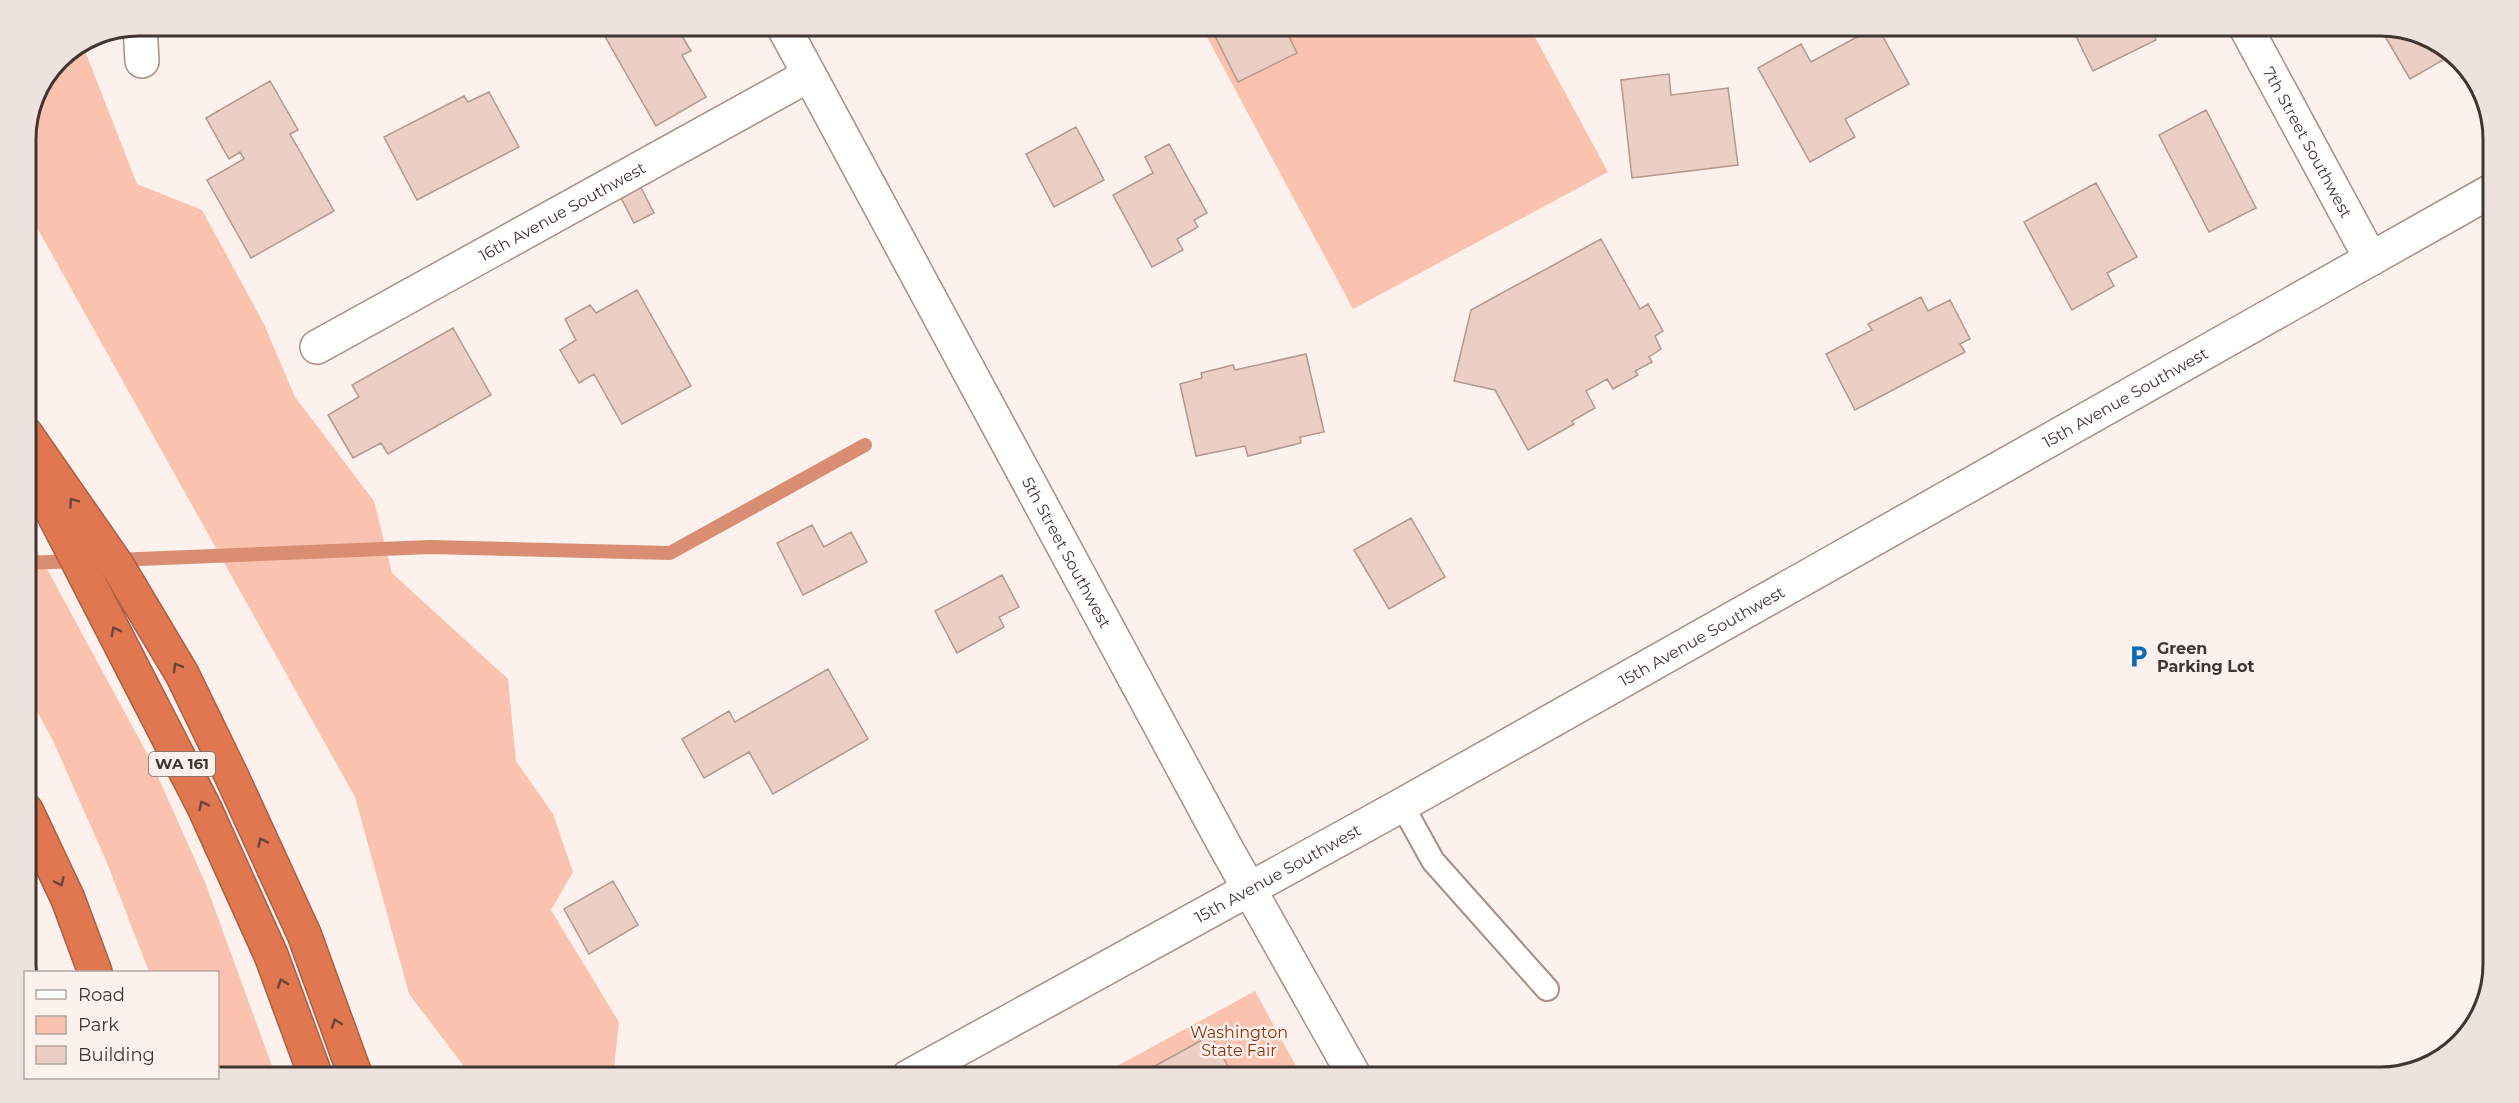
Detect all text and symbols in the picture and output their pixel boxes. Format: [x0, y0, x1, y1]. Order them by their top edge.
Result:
street label: 7th Street Southwest [2259, 64, 2356, 222]
street label: 16th Avenue Southwest [476, 158, 649, 266]
street label: 15th Avenue Southwest [2039, 343, 2212, 452]
street label: 5th Street Southwest [1018, 474, 1115, 632]
one-way arrow [69, 498, 80, 509]
street label: 15th Avenue Southwest [1616, 582, 1788, 691]
one-way arrow [111, 626, 122, 637]
place label: Green Parking Lot [2157, 639, 2254, 676]
parking icon: Green Parking Lot [2126, 644, 2152, 670]
one-way arrow [173, 663, 185, 673]
road number: WA 161 [149, 752, 215, 776]
one-way arrow [198, 800, 210, 811]
street label: 15th Avenue Southwest [1192, 820, 1365, 927]
one-way arrow [257, 838, 269, 849]
one-way arrow [52, 876, 64, 887]
legend [24, 971, 219, 1079]
one-way arrow [276, 978, 289, 989]
text: Road [78, 984, 125, 1006]
text: Park [78, 1014, 119, 1036]
one-way arrow [330, 1018, 343, 1028]
park label: Washington State Fair [1190, 1023, 1288, 1060]
text: Building [78, 1044, 155, 1066]

